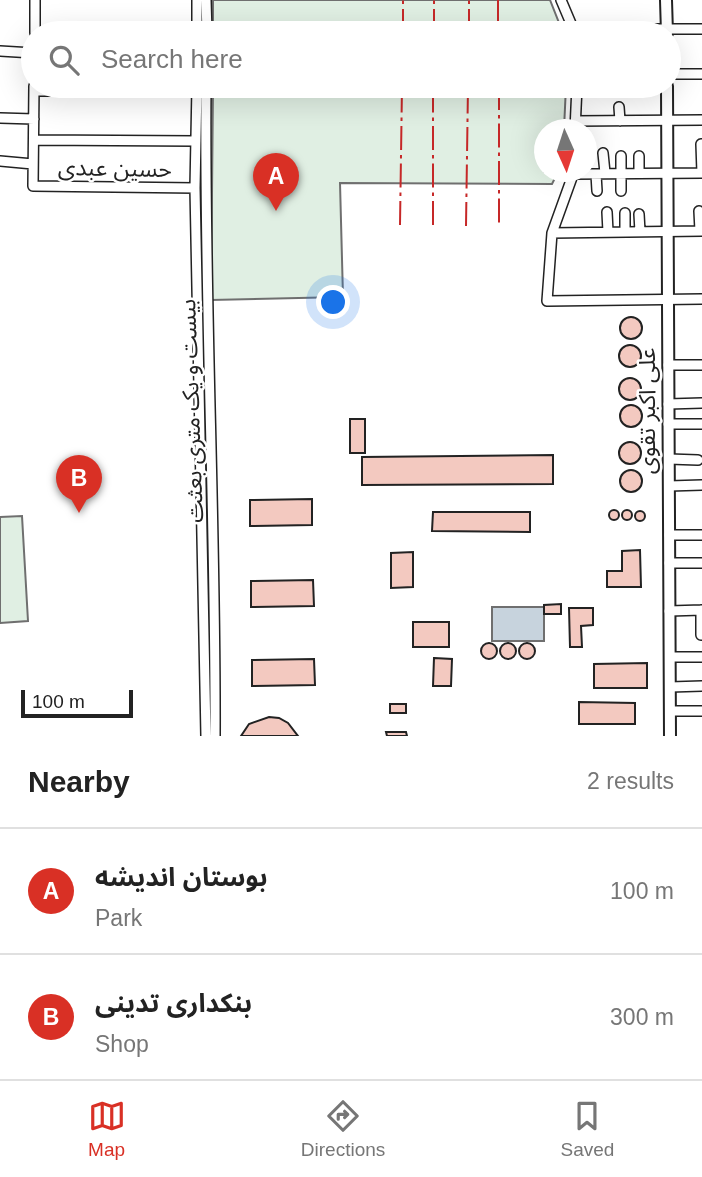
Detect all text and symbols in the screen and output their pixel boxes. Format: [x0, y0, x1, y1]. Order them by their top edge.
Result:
search box [21, 21, 681, 98]
icon: search [45, 41, 83, 79]
text: Search here [101, 44, 243, 74]
north arrow [534, 119, 597, 182]
pin: A [253, 153, 299, 211]
street label: حسین عبدی [58, 154, 172, 182]
your location [316, 285, 350, 319]
street label: بیست و یک متری بعثت [174, 299, 209, 523]
street label: علی اکبر تقوی [634, 348, 661, 474]
pin: B [56, 455, 102, 513]
scale bar [21, 687, 133, 719]
text: 100 m [32, 691, 85, 712]
text: Nearby [28, 765, 130, 798]
text: 2 results [587, 768, 674, 794]
text: بوستان اندیشه [95, 862, 267, 892]
text: A [43, 878, 59, 904]
text: 100 m [610, 878, 674, 904]
text: Park [95, 905, 142, 931]
text: بنکداری تدینی [95, 988, 252, 1018]
text: B [43, 1004, 59, 1030]
text: 300 m [610, 1004, 674, 1030]
text: Shop [95, 1031, 149, 1057]
tab: Map [88, 1097, 126, 1161]
tab: Directions [301, 1097, 385, 1161]
tab: Saved [560, 1097, 614, 1161]

